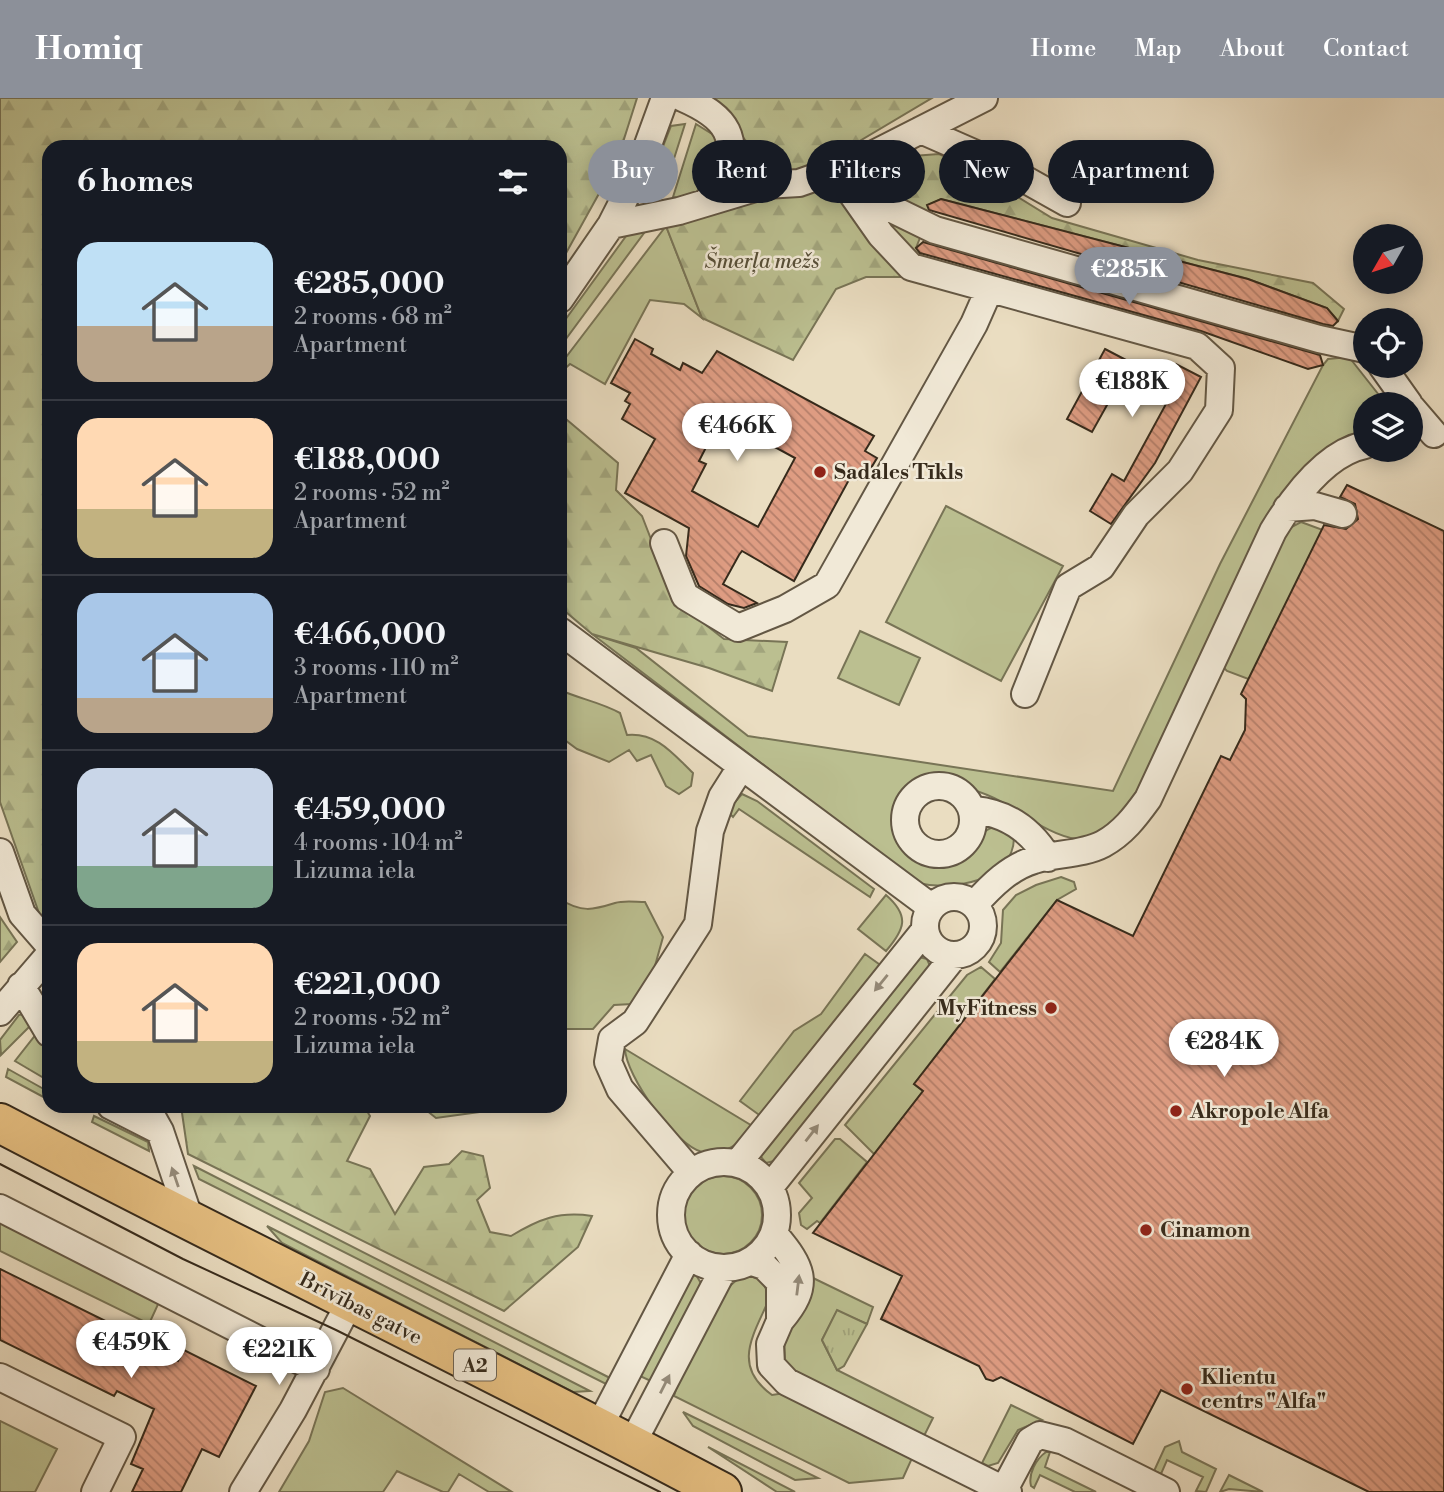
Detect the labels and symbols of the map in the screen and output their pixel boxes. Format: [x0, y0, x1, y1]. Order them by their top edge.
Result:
north arrow [1353, 224, 1423, 294]
park label: Šmerļa mežs [705, 246, 820, 275]
pin: €285K [1080, 248, 1178, 307]
pin: €188K [1083, 360, 1181, 419]
pin: €466K [688, 404, 786, 463]
place label: Sadales Tīkls [834, 460, 963, 486]
marker: Sadales Tīkls [812, 464, 828, 480]
one-way arrow [874, 973, 889, 991]
place label: MyFitness [937, 996, 1037, 1022]
marker: MyFitness [1043, 1000, 1059, 1016]
pin: €284K [1175, 1020, 1273, 1079]
place label: Akropole Alfa [1189, 1099, 1330, 1125]
marker: Akropole Alfa [1168, 1103, 1184, 1119]
one-way arrow [804, 1125, 819, 1143]
one-way arrow [169, 1166, 180, 1187]
place label: Cinamon [1160, 1218, 1250, 1244]
marker: Cinamon [1138, 1222, 1154, 1238]
street label: Brīvības gatve [294, 1266, 426, 1351]
one-way arrow [793, 1274, 804, 1296]
pin: €459K [82, 1320, 180, 1380]
pin: €221K [230, 1328, 328, 1387]
road number: A2 [454, 1350, 496, 1380]
place label: Klientu centrs "Alfa" [1201, 1365, 1326, 1415]
one-way arrow [660, 1374, 671, 1394]
marker: Klientu centrs "Alfa" [1179, 1381, 1195, 1397]

